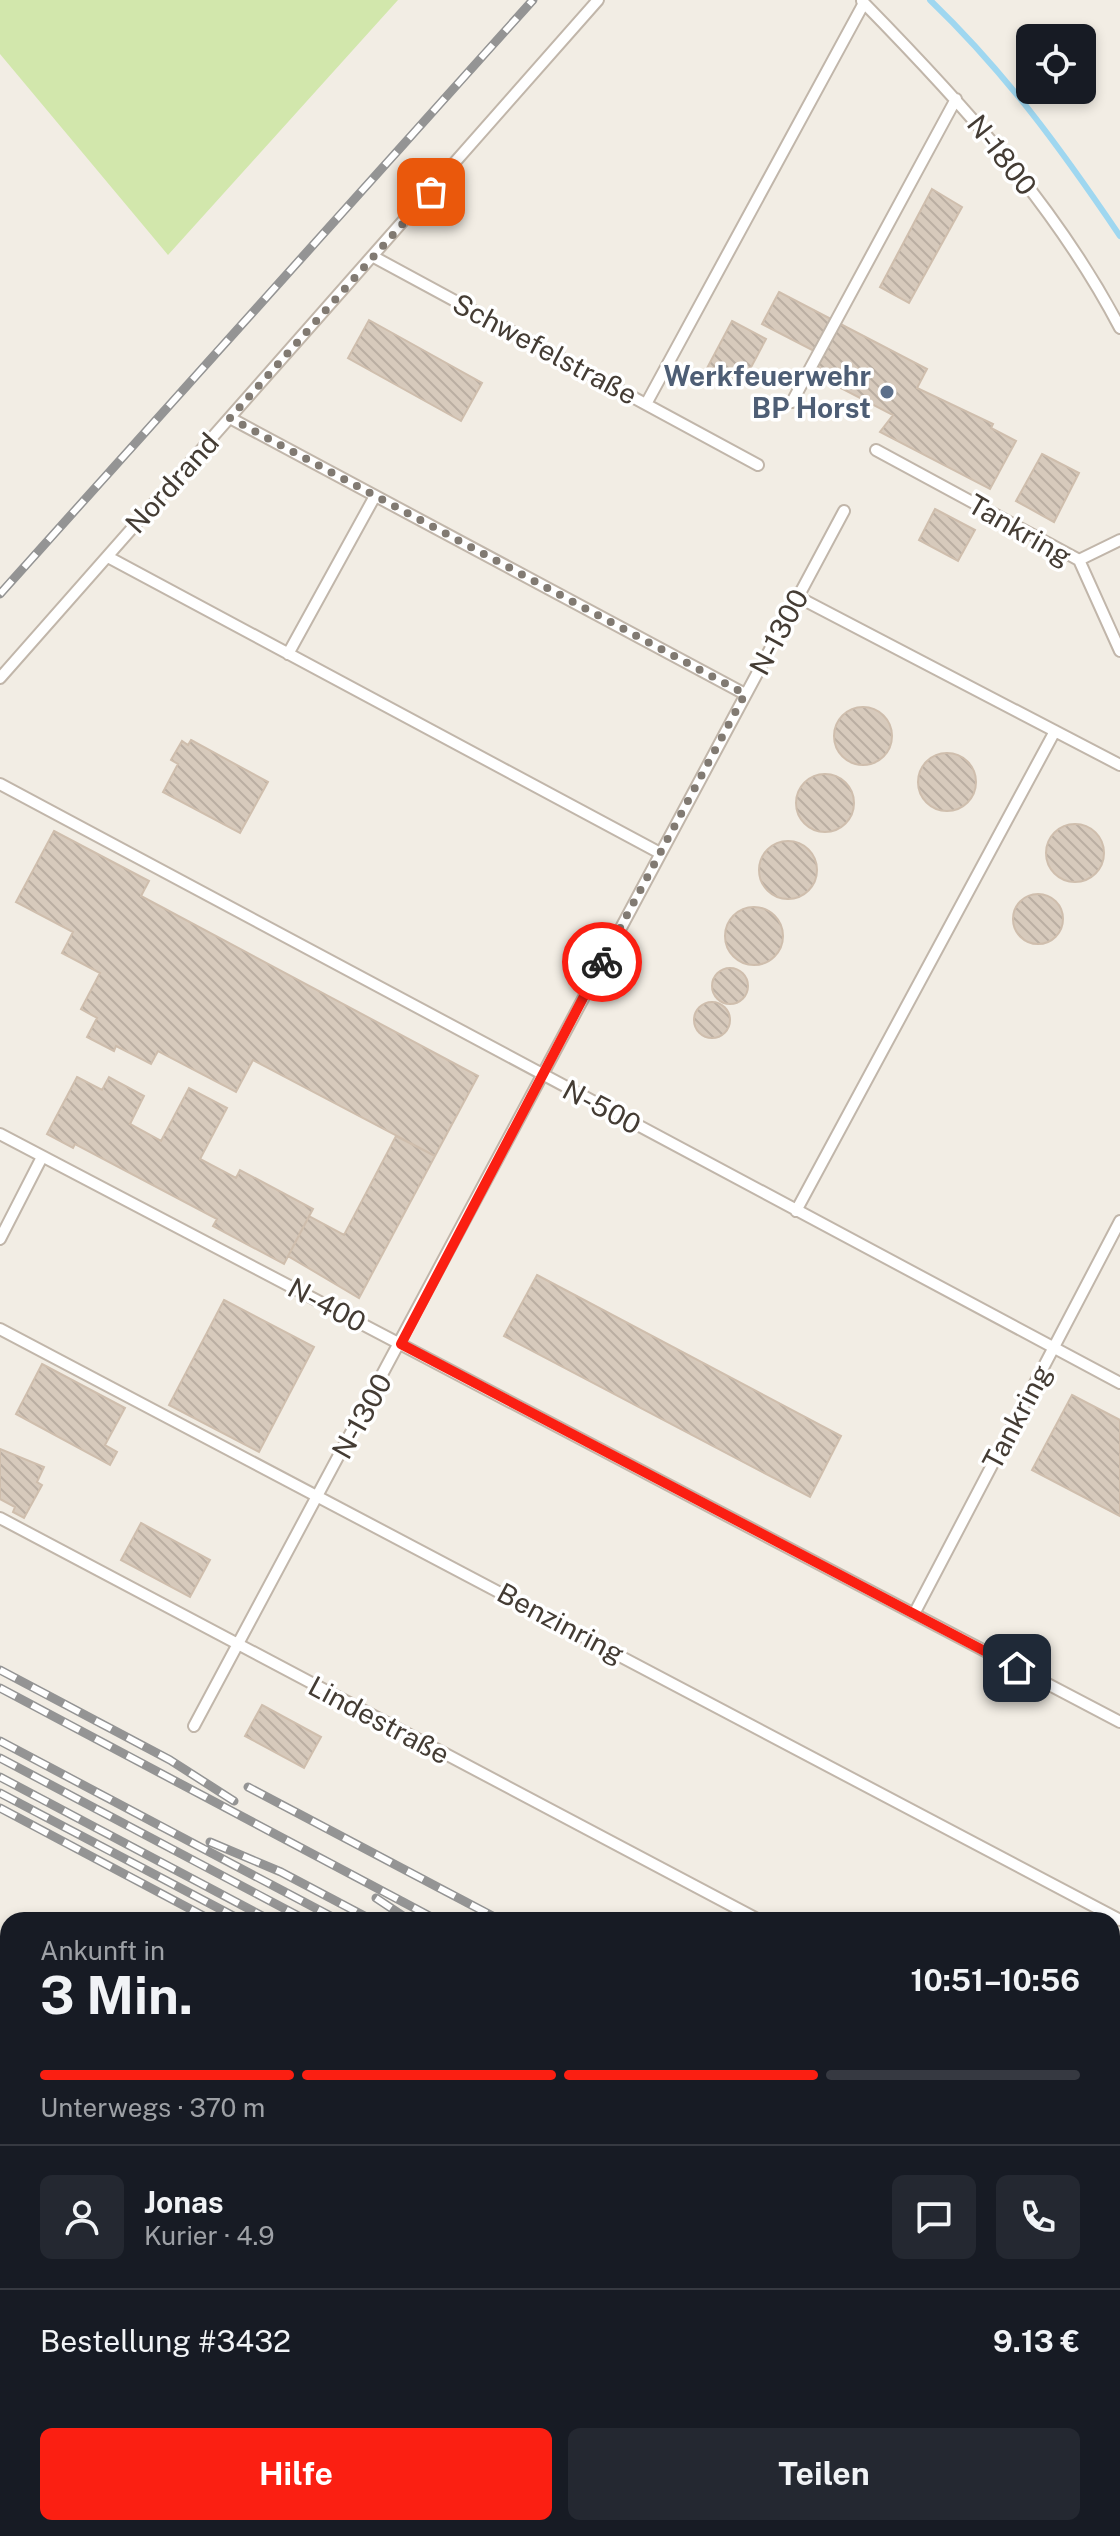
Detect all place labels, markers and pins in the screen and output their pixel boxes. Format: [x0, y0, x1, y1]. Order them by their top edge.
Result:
pin [397, 158, 465, 226]
place label: Werkfeuerwehr BP Horst [664, 359, 871, 424]
marker: Werkfeuerwehr BP Horst [878, 383, 896, 401]
pin [983, 1634, 1051, 1702]

